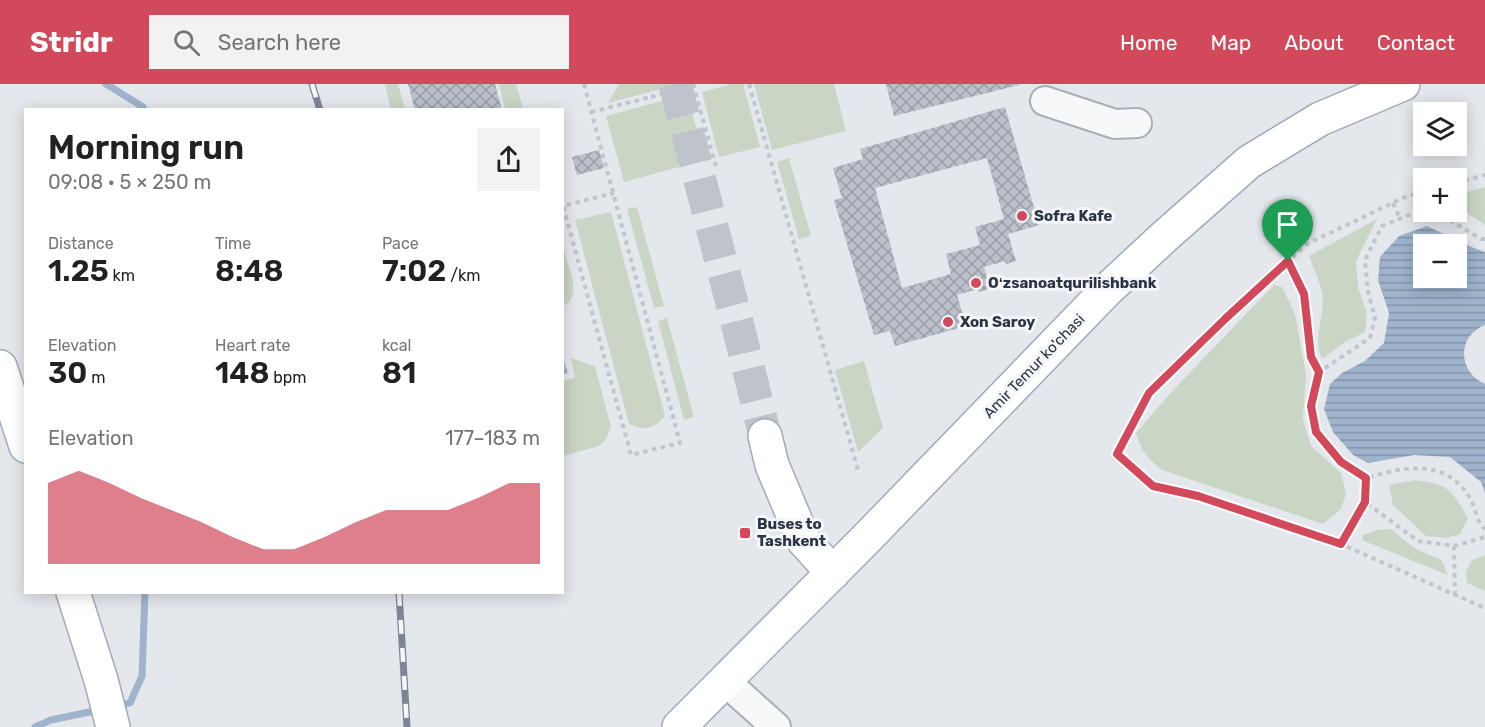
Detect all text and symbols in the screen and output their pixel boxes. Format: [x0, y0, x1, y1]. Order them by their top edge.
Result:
search box [149, 15, 569, 69]
text: Stridr [30, 26, 113, 59]
icon: search [170, 26, 203, 59]
text: Search here [218, 29, 341, 56]
text: Home [1120, 30, 1177, 55]
text: Map [1210, 30, 1251, 55]
text: About [1284, 30, 1344, 55]
text: Contact [1377, 30, 1455, 55]
map controls [1413, 102, 1467, 288]
button: layers [1413, 102, 1467, 156]
text: Morning run [48, 128, 244, 167]
button: share [477, 128, 540, 191]
button: + [1413, 168, 1467, 222]
text: 09:08 · 5 × 250 m [48, 170, 211, 194]
pin [1262, 199, 1313, 261]
place label: Sofra Kafe [1034, 207, 1113, 225]
icon: arrive [1271, 208, 1304, 241]
marker: Sofra Kafe [1015, 209, 1029, 223]
text: Distance [48, 234, 114, 253]
text: Time [215, 234, 251, 253]
text: Pace [382, 234, 419, 253]
button: − [1413, 234, 1467, 288]
text: 1.25 [48, 253, 109, 289]
text: 8:48 [215, 253, 283, 289]
text: 7:02 [382, 253, 446, 289]
text: km [109, 266, 135, 285]
text: /km [446, 266, 480, 285]
place label: Oʻzsanoatqurilishbank [988, 274, 1157, 292]
marker: Oʻzsanoatqurilishbank [969, 276, 983, 290]
street label: Amir Temur ko'chasi [980, 310, 1088, 422]
place label: Xon Saroy [960, 313, 1035, 331]
marker: Xon Saroy [941, 315, 955, 329]
text: Elevation [48, 336, 117, 355]
text: Heart rate [215, 336, 290, 355]
text: kcal [382, 336, 411, 355]
text: 30 [48, 355, 87, 391]
text: 148 [215, 355, 269, 391]
text: 81 [382, 355, 416, 391]
text: m [87, 368, 106, 387]
text: bpm [269, 368, 307, 387]
text: Elevation [48, 426, 134, 450]
text: 177–183 m [445, 426, 540, 450]
place label: Buses to Tashkent [757, 515, 826, 550]
marker: Buses to Tashkent [738, 526, 752, 540]

